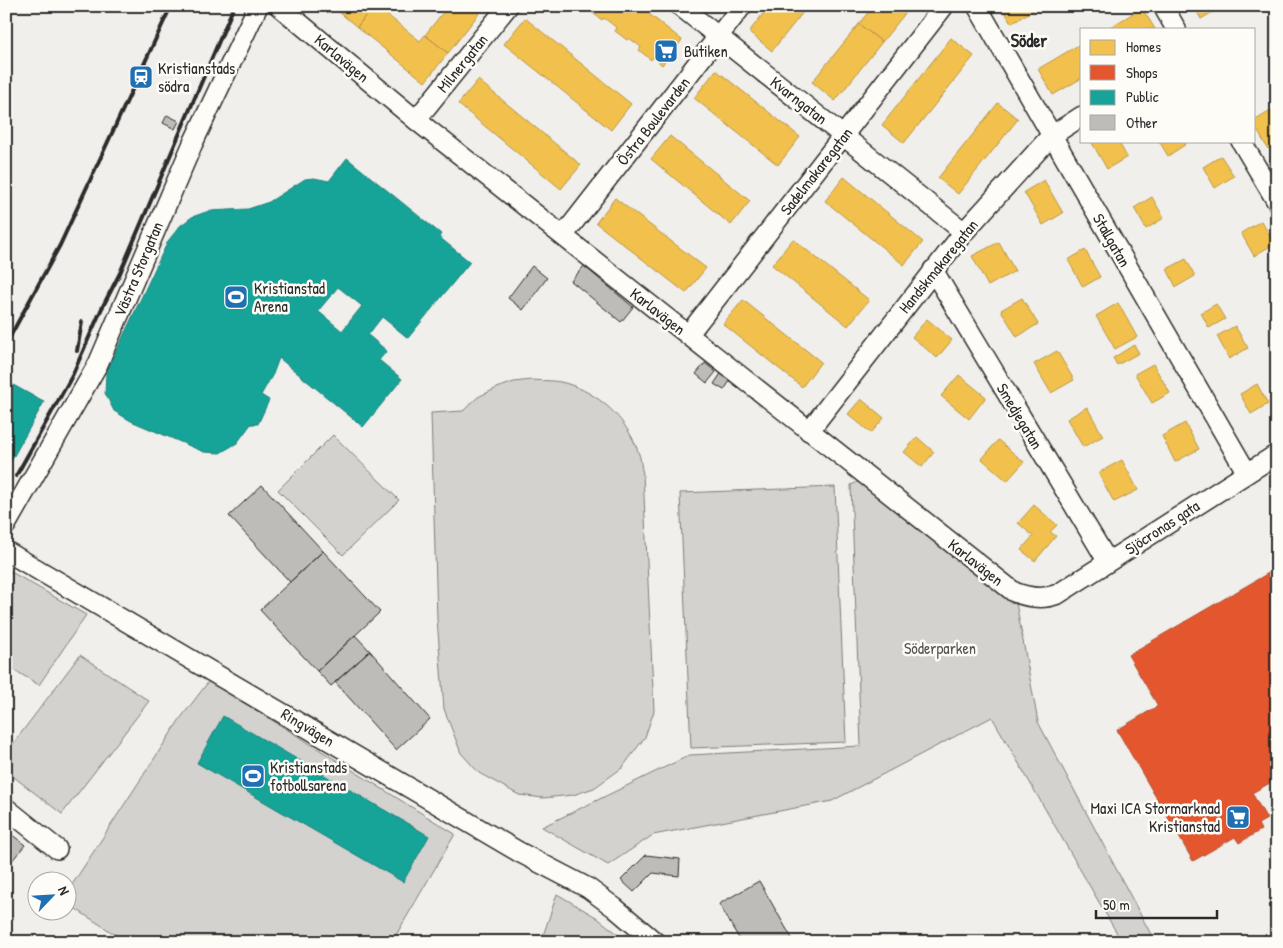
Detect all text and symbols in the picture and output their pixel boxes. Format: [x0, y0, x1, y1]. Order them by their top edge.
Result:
district label: Söder [1011, 28, 1047, 53]
legend [1080, 28, 1256, 142]
street label: Karlavägen [310, 29, 374, 87]
street label: Milnergatan [432, 29, 492, 97]
text: Homes [1126, 36, 1161, 57]
supermarket icon: Butiken [653, 38, 679, 64]
place label: Butiken [684, 40, 728, 62]
place label: Kristianstads södra [158, 57, 235, 97]
text: Shops [1126, 62, 1158, 83]
station icon: Kristianstads södra [128, 64, 154, 90]
street label: Kvarngatan [766, 71, 832, 129]
street label: Östra Boulevarden [611, 72, 695, 170]
text: Public [1126, 86, 1159, 107]
text: Other [1126, 112, 1158, 133]
street label: Sadelmakaregatan [775, 123, 857, 219]
street label: Stallgatan [1088, 209, 1136, 271]
street label: Handskmakaregatan [893, 214, 983, 318]
street label: Västra Storgatan [108, 218, 168, 320]
place label: Kristianstad Arena [254, 277, 325, 317]
street label: Karlavägen [626, 282, 690, 340]
sports icon: Kristianstad Arena [223, 284, 249, 310]
street label: Smedjegatan [992, 379, 1048, 453]
street label: Sjöcronas gata [1120, 495, 1204, 559]
street label: Karlavägen [944, 533, 1008, 591]
park label: Söderparken [904, 637, 976, 659]
street label: Ringvägen [277, 702, 339, 752]
place label: Kristianstads fotbollsarena [270, 756, 347, 796]
sports icon: Kristianstads fotbollsarena [240, 763, 266, 789]
place label: Maxi ICA Stormarknad Kristianstad [1091, 797, 1220, 837]
supermarket icon: Maxi ICA Stormarknad Kristianstad [1225, 804, 1251, 830]
north arrow [28, 870, 78, 920]
text: N [54, 883, 75, 898]
scale bar [1096, 888, 1217, 920]
text: 50 m [1103, 894, 1130, 915]

